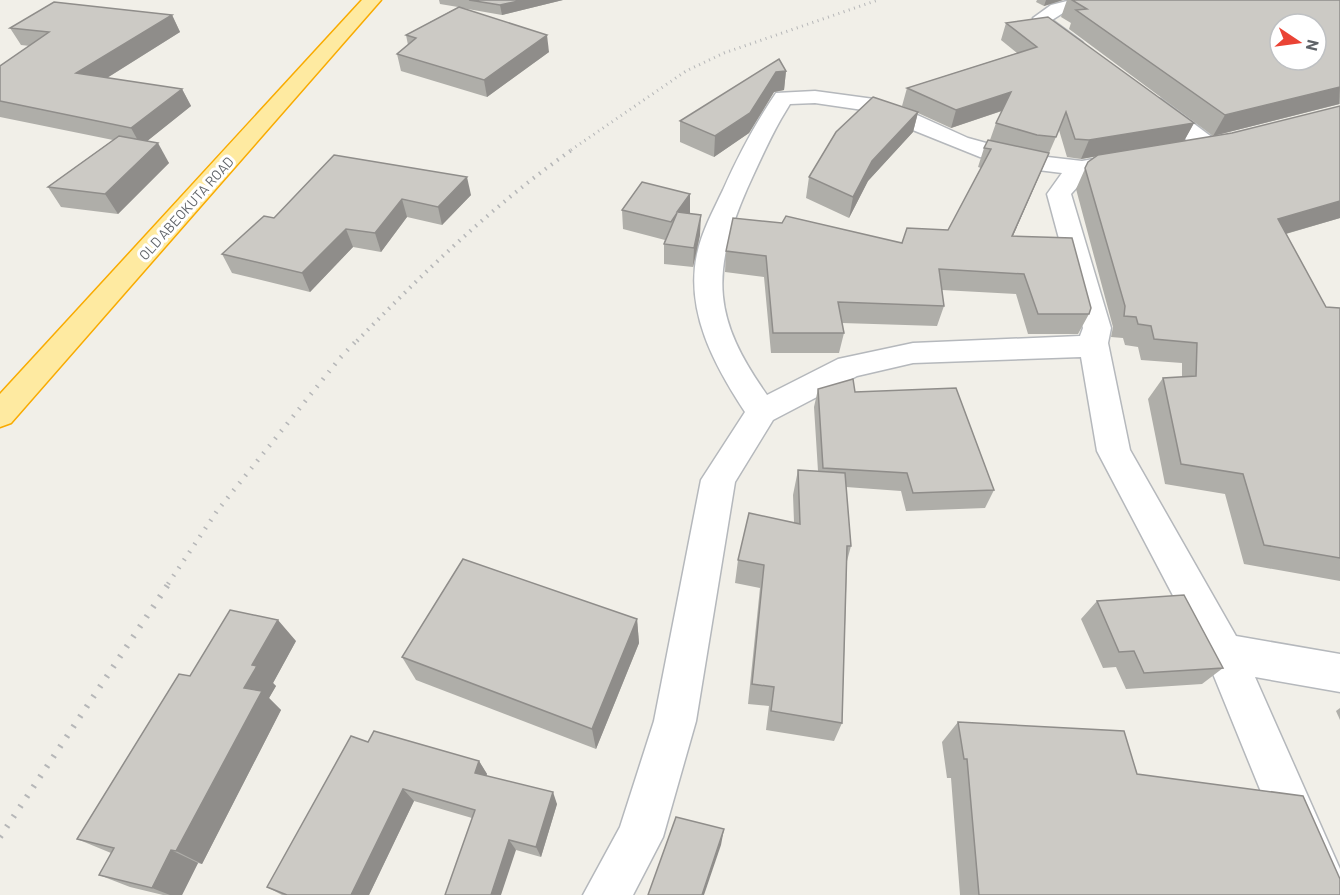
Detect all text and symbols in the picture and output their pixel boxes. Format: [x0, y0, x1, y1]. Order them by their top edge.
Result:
north arrow [1268, 12, 1328, 72]
text: N [1303, 38, 1324, 53]
street label: OLD ABEOKUTA ROAD [135, 153, 237, 263]

